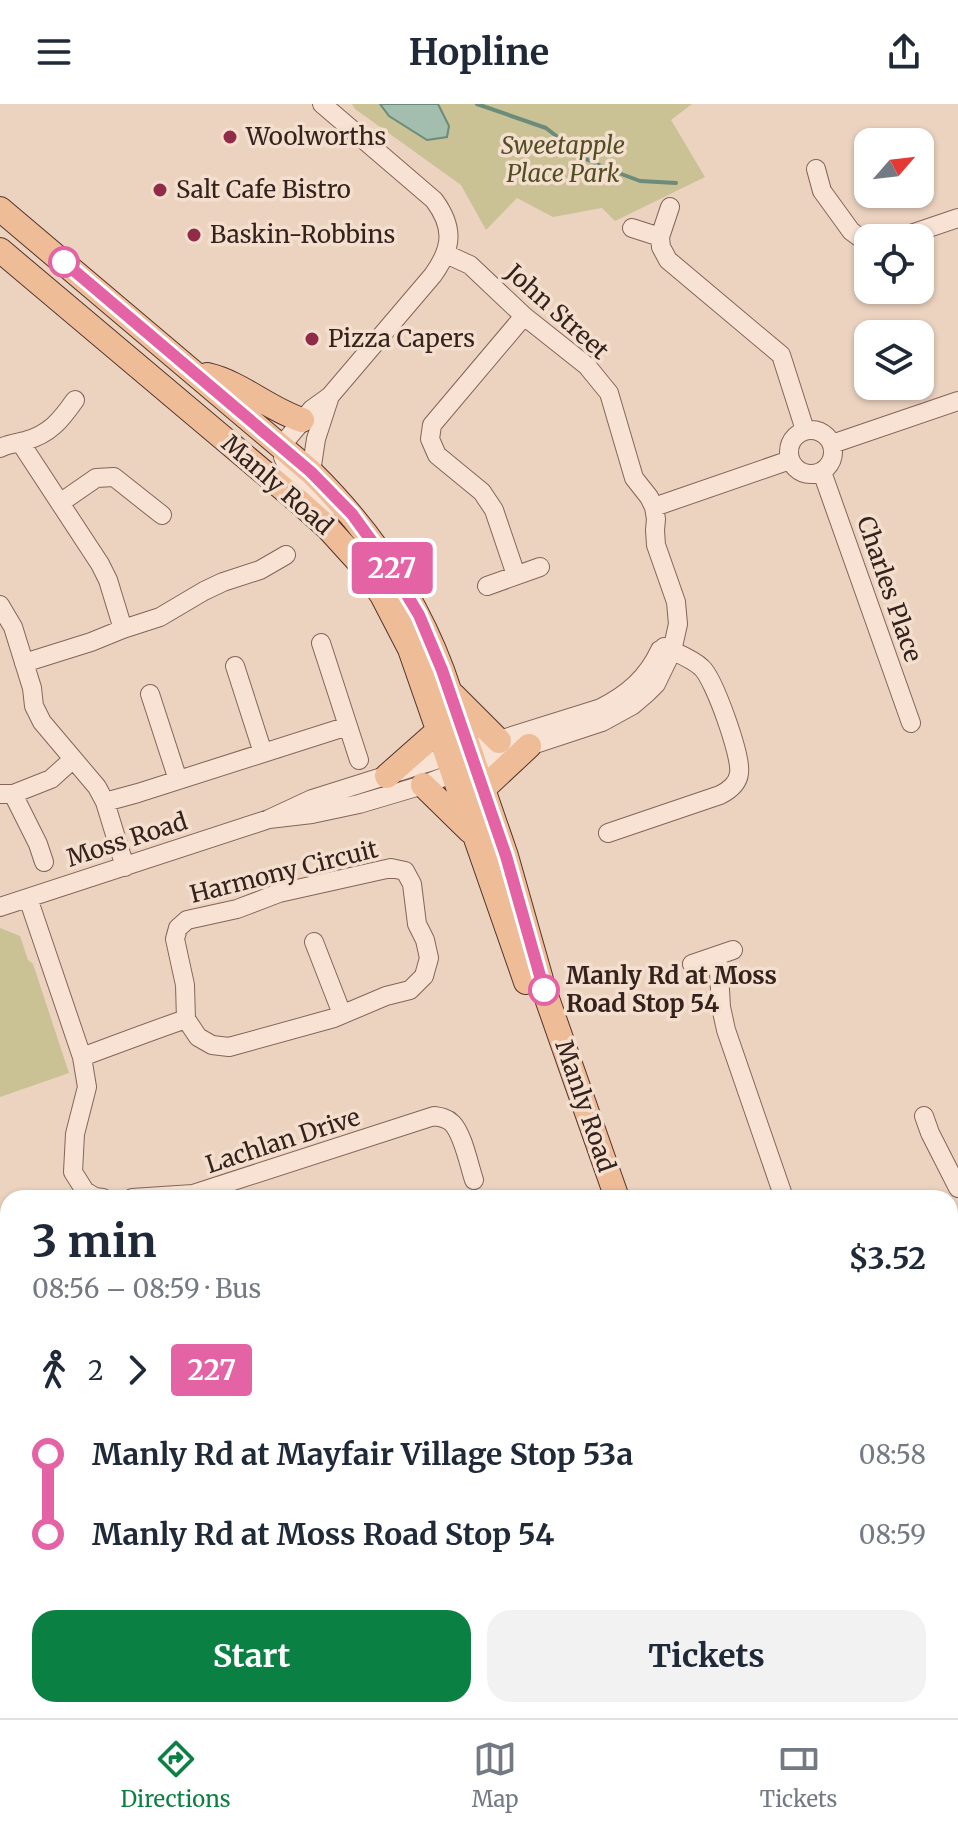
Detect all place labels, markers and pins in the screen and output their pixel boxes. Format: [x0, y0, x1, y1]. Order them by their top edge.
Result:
place label: Woolworths [245, 121, 386, 152]
marker: Woolworths [221, 128, 239, 146]
place label: Salt Cafe Bistro [176, 174, 351, 205]
marker: Salt Cafe Bistro [151, 181, 169, 199]
place label: Baskin-Robbins [210, 219, 395, 250]
marker: Baskin-Robbins [185, 226, 203, 244]
unlabelled marker [49, 247, 79, 277]
place label: Pizza Capers [328, 323, 475, 354]
marker: Pizza Capers [303, 330, 321, 348]
place label: Manly Rd at Moss Road Stop 54 [566, 960, 777, 1019]
marker: Manly Rd at Moss Road Stop 54 [529, 975, 559, 1005]

